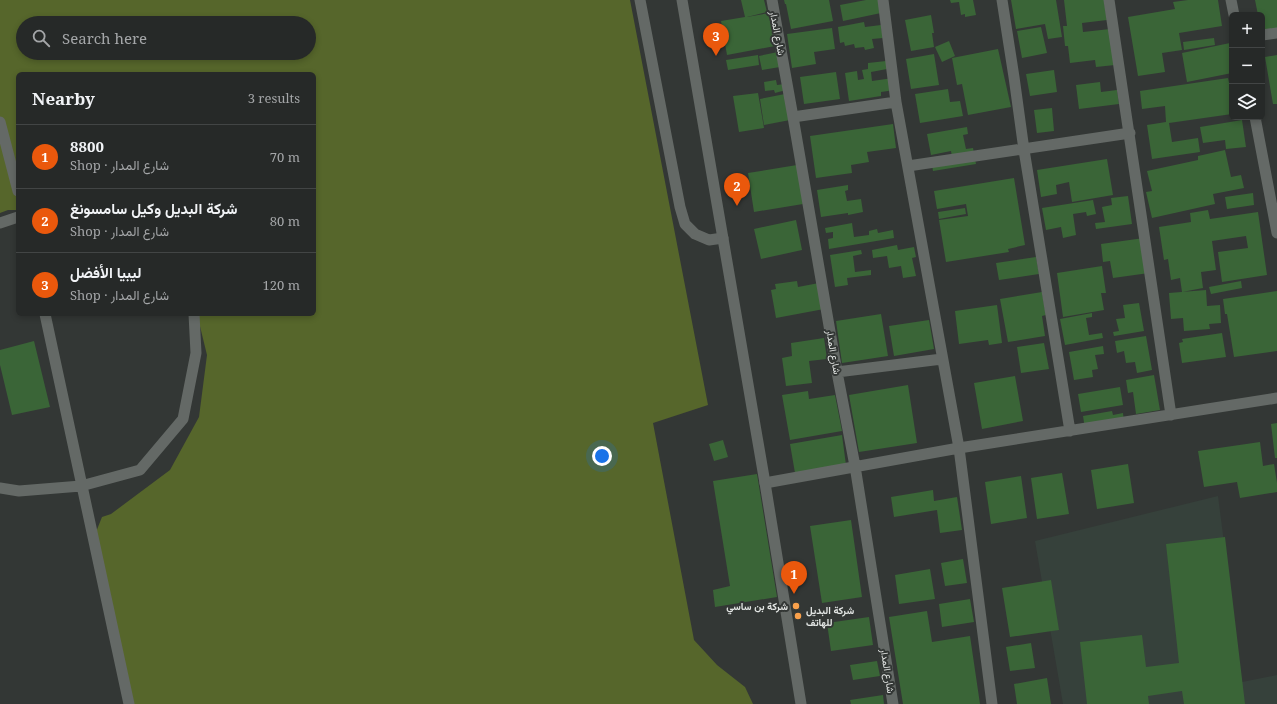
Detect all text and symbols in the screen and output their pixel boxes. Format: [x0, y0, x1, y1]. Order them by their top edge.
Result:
street label: شارع المدار [767, 9, 789, 56]
map controls [1229, 12, 1265, 120]
button: + [1229, 12, 1265, 48]
search box [16, 16, 316, 60]
pin: 3 [703, 23, 729, 56]
icon: search [30, 27, 52, 49]
text: Search here [62, 28, 147, 48]
button: − [1229, 48, 1265, 84]
button: layers [1229, 84, 1265, 120]
text: Nearby [32, 87, 95, 110]
text: 3 results [248, 89, 300, 107]
text: 8800 [70, 136, 104, 156]
text: 1 [41, 148, 49, 166]
text: 70 m [270, 148, 300, 166]
text: Shop · شارع المدار [70, 156, 169, 174]
pin: 2 [724, 173, 750, 206]
text: شركة البديل وكيل سامسونغ [70, 198, 237, 218]
text: 2 [41, 212, 49, 230]
text: 80 m [270, 212, 300, 230]
text: Shop · شارع المدار [70, 222, 169, 240]
text: ليبيا الأفضل [70, 262, 142, 282]
text: 3 [41, 276, 49, 294]
text: 120 m [263, 276, 300, 294]
text: Shop · شارع المدار [70, 286, 169, 304]
street label: شارع المدار [823, 328, 845, 375]
your location [592, 446, 612, 466]
pin: 1 [781, 561, 807, 594]
place label: شركة بن ساسي [726, 599, 788, 615]
marker: شركة بن ساسي [791, 601, 801, 611]
place label: شركة البديل للهاتف [806, 603, 854, 629]
marker: شركة البديل للهاتف [793, 611, 803, 621]
street label: شارع المدار [877, 647, 898, 694]

